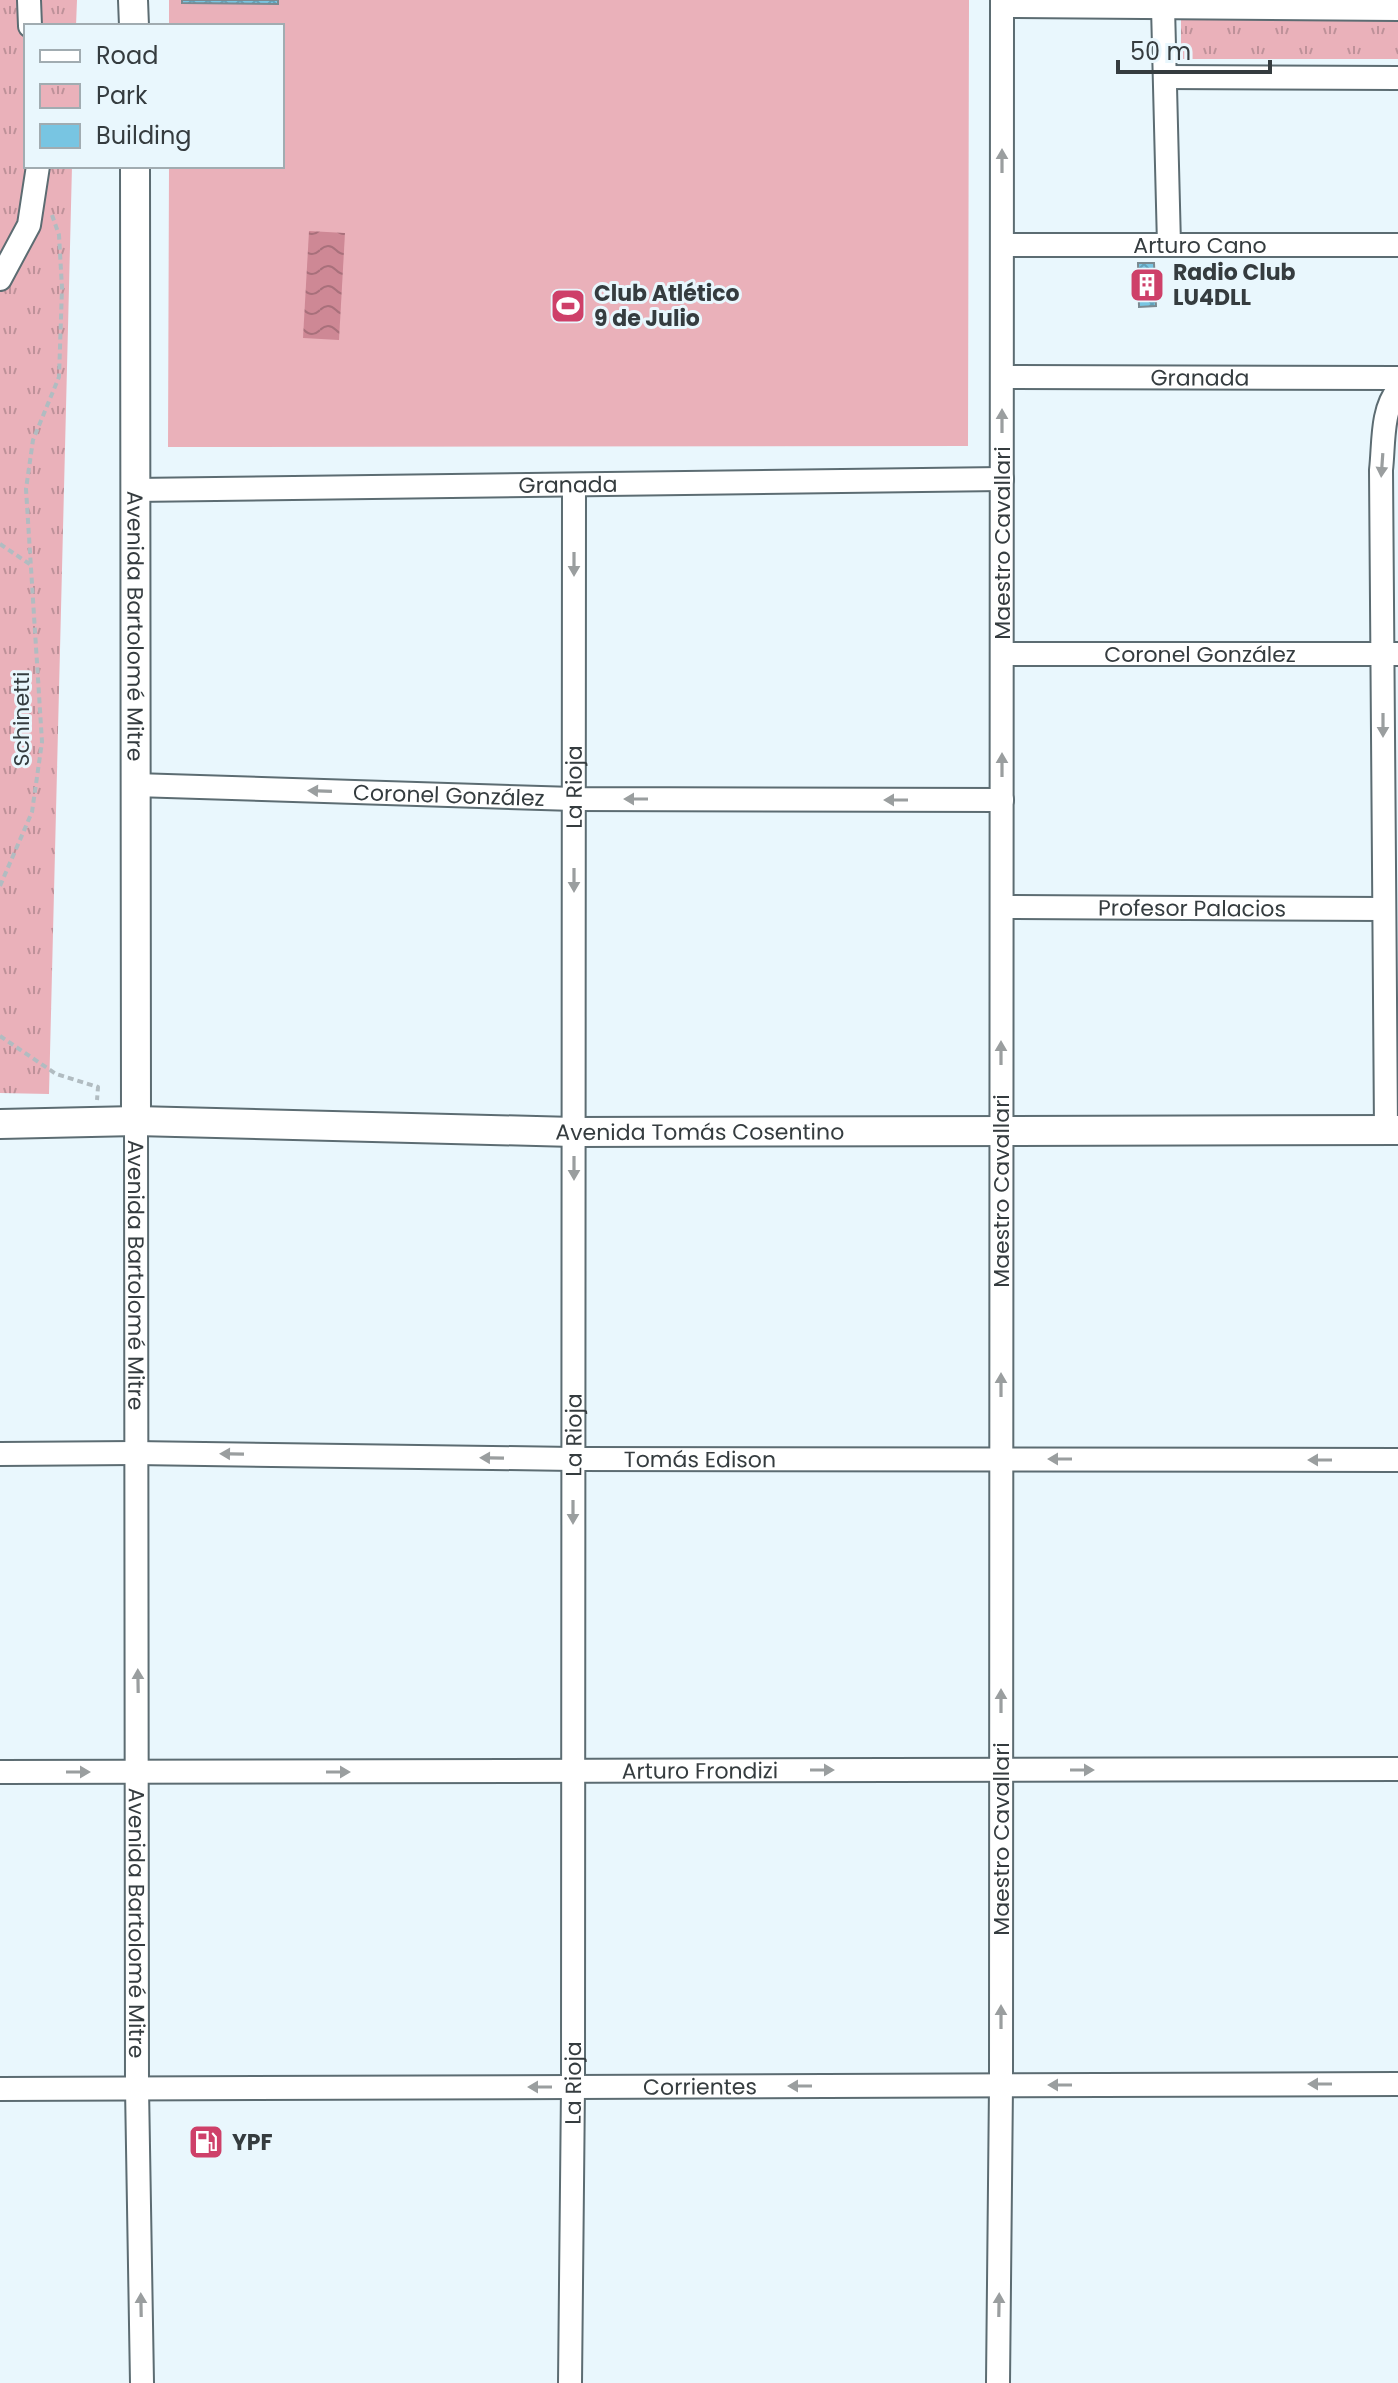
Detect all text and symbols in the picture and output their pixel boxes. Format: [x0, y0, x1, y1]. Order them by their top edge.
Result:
legend [24, 24, 284, 168]
scale bar [1118, 24, 1270, 74]
text: 50 m [1130, 35, 1191, 68]
text: Road [96, 39, 158, 72]
text: Park [96, 79, 148, 112]
text: Building [96, 119, 192, 152]
one-way arrow [996, 148, 1008, 173]
street label: Arturo Cano [1133, 230, 1267, 261]
place label: Radio Club LU4DLL [1173, 257, 1295, 313]
building icon: Radio Club LU4DLL [1128, 266, 1166, 304]
place label: Club Atlético 9 de Julio [594, 278, 740, 334]
sports icon: Club Atlético 9 de Julio [549, 287, 587, 325]
street label: Granada [1150, 362, 1250, 394]
one-way arrow [996, 408, 1008, 433]
street label: Maestro Cavallari [987, 446, 1018, 640]
one-way arrow [1375, 453, 1388, 478]
street label: Granada [518, 469, 618, 501]
street label: Avenida Bartolomé Mitre [119, 491, 151, 761]
one-way arrow [568, 552, 580, 577]
street label: Coronel González [1104, 639, 1296, 670]
street label: Schinetti [6, 672, 37, 766]
one-way arrow [1377, 713, 1389, 738]
street label: La Rioja [559, 745, 590, 829]
one-way arrow [996, 752, 1008, 777]
street label: Coronel González [353, 777, 545, 814]
one-way arrow [307, 784, 332, 797]
one-way arrow [623, 793, 648, 805]
one-way arrow [883, 794, 908, 806]
one-way arrow [568, 868, 580, 893]
street label: Profesor Palacios [1098, 893, 1286, 924]
one-way arrow [995, 1040, 1007, 1065]
street label: Maestro Cavallari [986, 1094, 1017, 1288]
street label: Avenida Tomás Cosentino [555, 1116, 844, 1148]
street label: Avenida Bartolomé Mitre [120, 1140, 151, 1410]
one-way arrow [568, 1156, 580, 1181]
one-way arrow [995, 1372, 1007, 1397]
street label: La Rioja [558, 1393, 589, 1477]
street label: Tomás Edison [624, 1444, 776, 1475]
one-way arrow [219, 1448, 244, 1461]
one-way arrow [479, 1451, 504, 1464]
one-way arrow [1047, 1453, 1072, 1465]
one-way arrow [1307, 1454, 1332, 1466]
one-way arrow [567, 1500, 579, 1525]
one-way arrow [131, 1668, 144, 1693]
one-way arrow [995, 1688, 1007, 1713]
street label: Maestro Cavallari [986, 1742, 1017, 1936]
street label: Arturo Frondizi [622, 1755, 778, 1787]
one-way arrow [810, 1764, 835, 1776]
one-way arrow [1070, 1764, 1095, 1776]
one-way arrow [326, 1765, 351, 1778]
one-way arrow [66, 1766, 91, 1778]
street label: Avenida Bartolomé Mitre [121, 1788, 152, 2058]
one-way arrow [995, 2004, 1007, 2029]
street label: La Rioja [558, 2041, 589, 2125]
street label: Corrientes [643, 2071, 757, 2103]
one-way arrow [1307, 2078, 1332, 2090]
one-way arrow [1047, 2079, 1072, 2091]
one-way arrow [787, 2080, 812, 2092]
one-way arrow [527, 2081, 552, 2093]
fuel station icon: YPF [187, 2123, 225, 2161]
place label: YPF [232, 2127, 273, 2158]
one-way arrow [135, 2292, 147, 2317]
one-way arrow [993, 2292, 1005, 2317]

